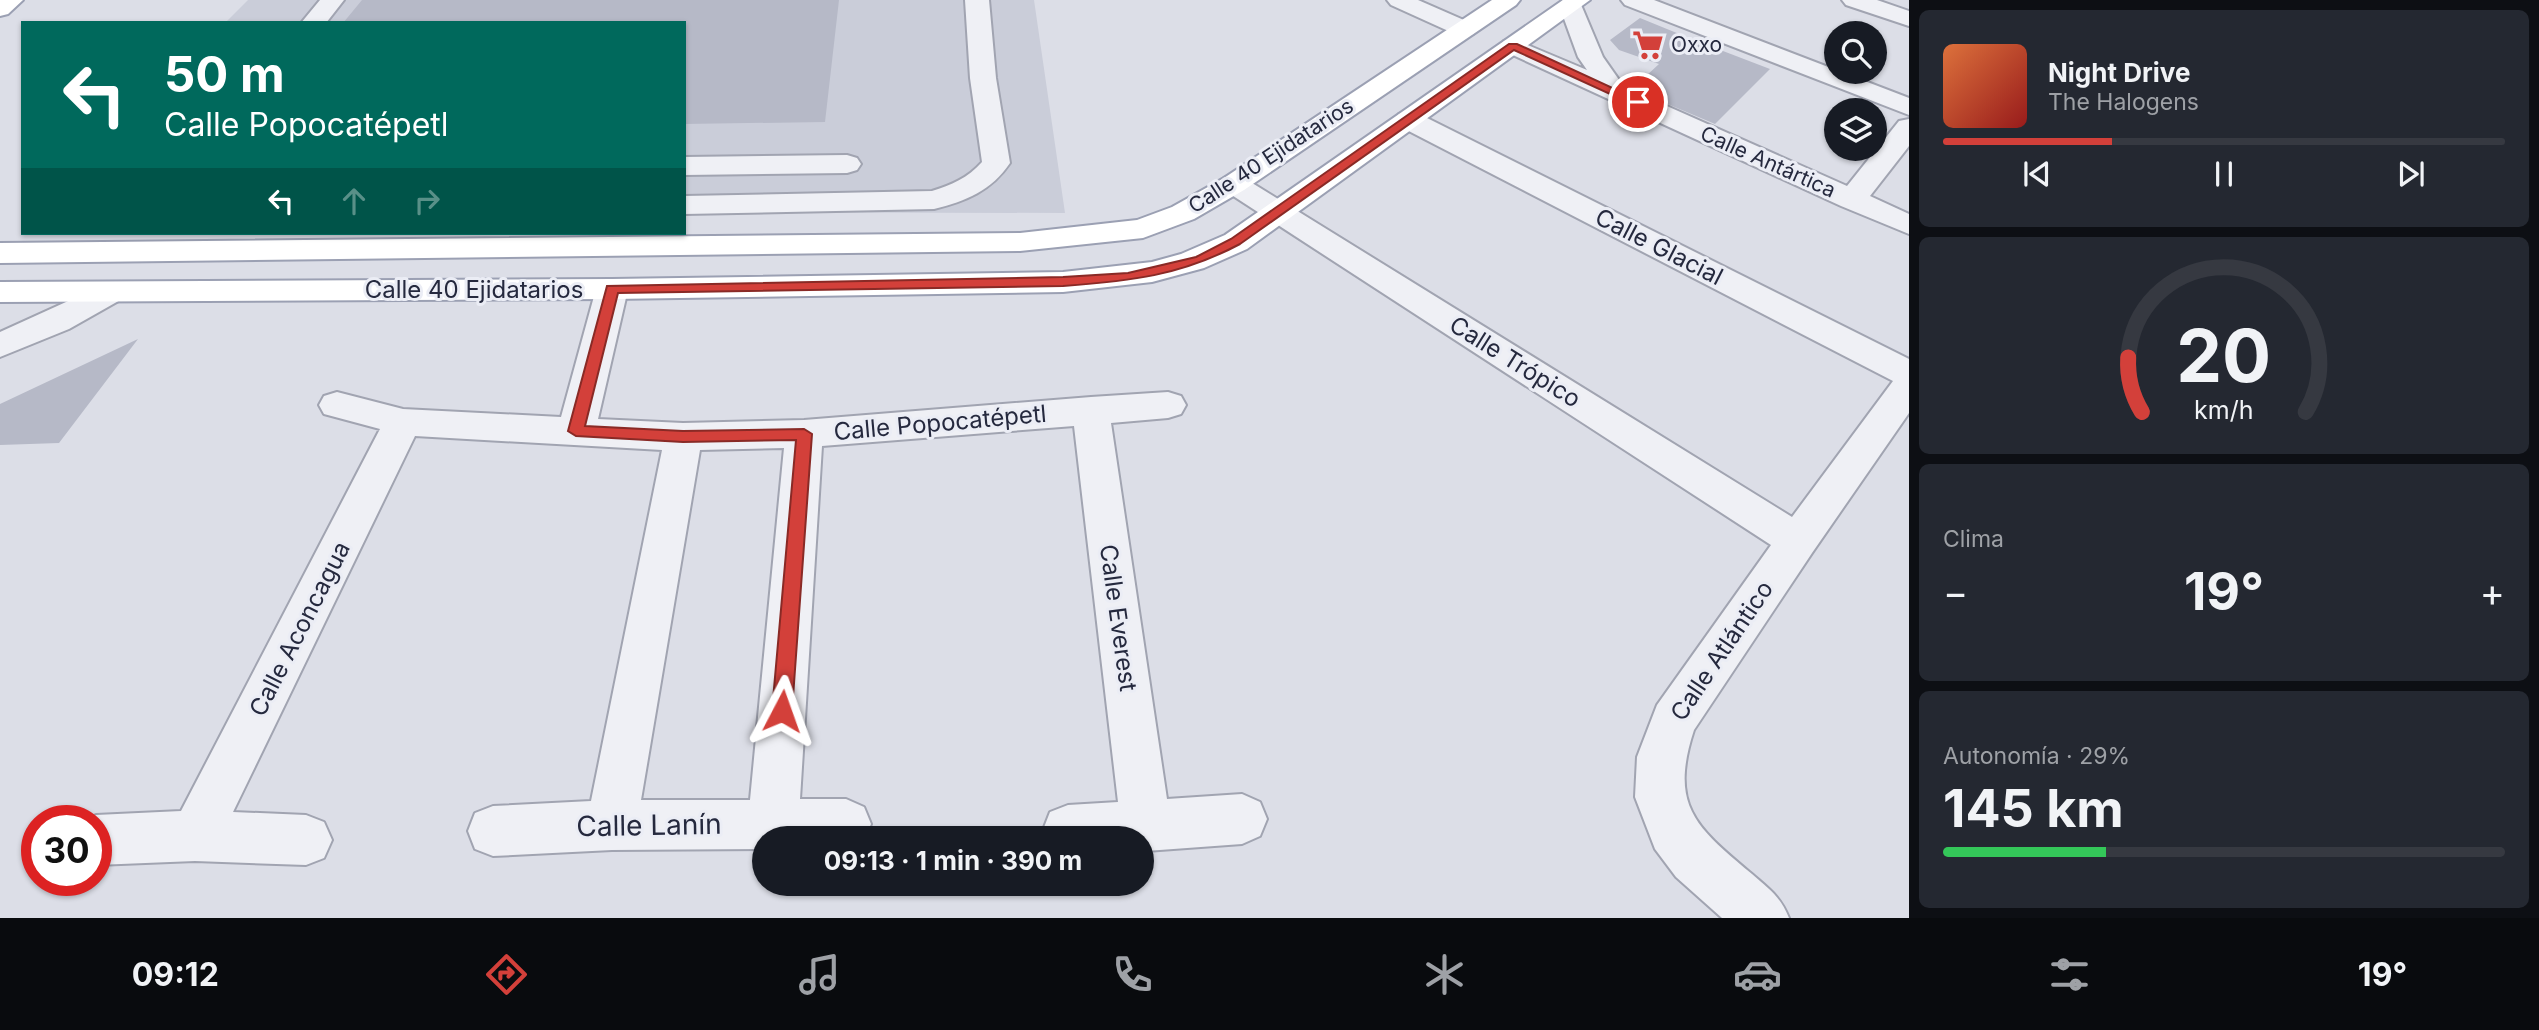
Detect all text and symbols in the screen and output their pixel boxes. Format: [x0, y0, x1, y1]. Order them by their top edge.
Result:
map controls [1824, 21, 1887, 161]
button: search [1824, 21, 1887, 84]
supermarket icon: Oxxo [1631, 28, 1665, 62]
place label: Oxxo [1671, 32, 1722, 57]
text: 50 m [164, 45, 285, 104]
icon: left [49, 49, 140, 140]
text: Night Drive [2048, 57, 2190, 88]
pin [1608, 72, 1668, 132]
icon: arrive [1619, 83, 1657, 121]
text: The Halogens [2048, 88, 2199, 116]
street label: Calle 40 Ejidatarios [1184, 93, 1358, 218]
button: layers [1824, 98, 1887, 161]
text: Calle Popocatépetl [164, 105, 449, 144]
street label: Calle Antártica [1697, 121, 1840, 203]
icon: previous [2018, 155, 2056, 193]
icon: pause [2205, 155, 2243, 193]
icon: next [2392, 155, 2430, 193]
icon: left [262, 182, 300, 220]
icon: ahead [335, 182, 373, 220]
icon: right [408, 182, 446, 220]
street label: Calle Glacial [1591, 202, 1728, 291]
street label: Calle 40 Ejidatarios [365, 275, 583, 304]
street label: Calle Trópico [1444, 310, 1586, 413]
text: 20 [2177, 311, 2271, 400]
text: km/h [2194, 394, 2254, 424]
street label: Calle Popocatépetl [832, 399, 1048, 446]
text: Clima [1943, 525, 2004, 553]
street label: Calle Aconcagua [243, 537, 356, 721]
street label: Calle Everest [1094, 543, 1143, 693]
text: 19° [2184, 560, 2264, 623]
text: − [1943, 569, 1968, 615]
text: + [2480, 569, 2505, 615]
street label: Calle Atlántico [1664, 575, 1779, 726]
position arrow [745, 674, 819, 748]
text: Autonomía · 29% [1943, 742, 2130, 770]
text: 145 km [1943, 777, 2124, 840]
speed limit sign: 30 [21, 805, 112, 896]
street label: Calle Lanín [576, 807, 722, 843]
text: 09:13 · 1 min · 390 m [824, 845, 1082, 876]
icon: directions [482, 950, 531, 999]
icon: music [795, 950, 844, 999]
icon: phone [1108, 950, 1157, 999]
icon: climate [1420, 950, 1469, 999]
icon: car [1733, 950, 1782, 999]
icon: filters [2045, 950, 2094, 999]
text: 09:12 [132, 955, 219, 994]
text: 19° [2358, 955, 2407, 994]

